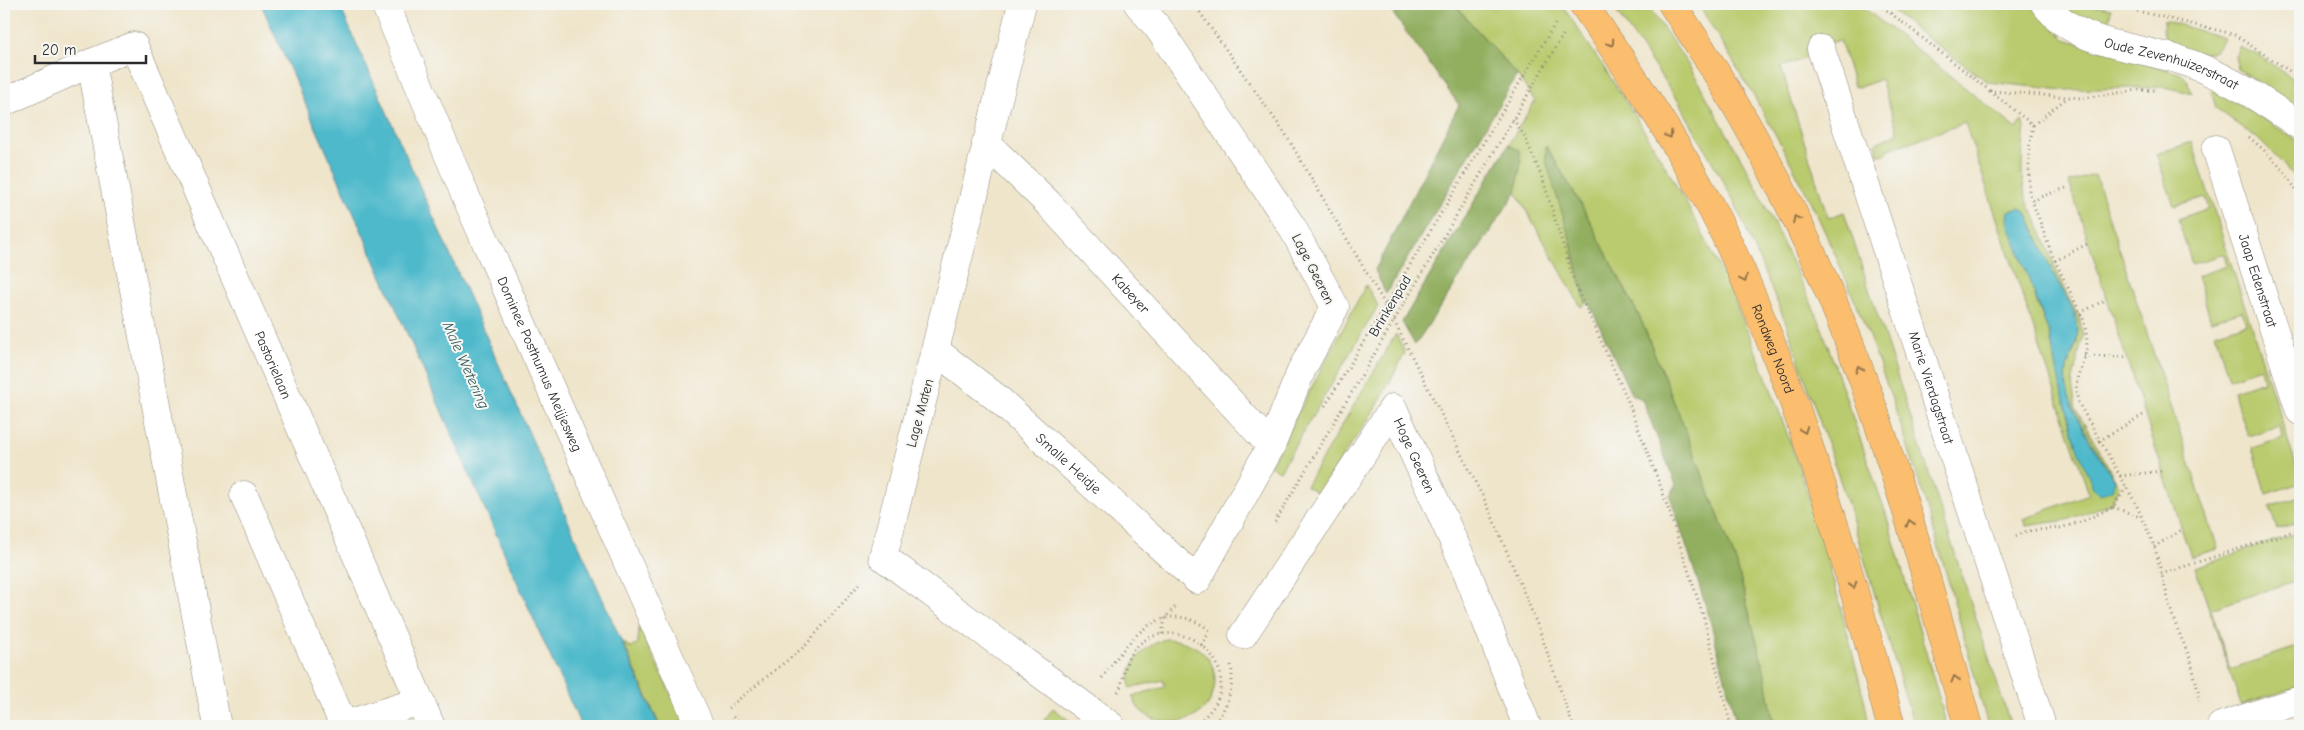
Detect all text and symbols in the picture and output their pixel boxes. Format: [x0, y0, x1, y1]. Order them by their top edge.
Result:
scale bar [35, 32, 146, 64]
street label: Oude Zevenhuizerstraat [2102, 33, 2242, 94]
one-way arrow [1605, 38, 1614, 47]
text: 20 m [42, 41, 76, 59]
one-way arrow [1663, 130, 1673, 139]
one-way arrow [1792, 215, 1802, 224]
street label: Lage Geeren [1288, 231, 1338, 307]
street label: Jaap Edenstraat [2235, 232, 2281, 330]
street label: Kabeyer [1108, 270, 1154, 317]
street label: Brinkenpad [1365, 272, 1415, 340]
street label: Dominee Posthumus Meijjesweg [494, 274, 586, 454]
one-way arrow [1738, 274, 1748, 283]
street label: Rondweg Noord [1748, 302, 1798, 396]
water label: Male Wetering [438, 318, 493, 412]
street label: Pastorielaan [251, 328, 296, 401]
street label: Marie Vierdagstraat [1905, 329, 1958, 447]
one-way arrow [1855, 365, 1865, 374]
street label: Lage Maten [903, 377, 937, 449]
street label: Hoge Geeren [1390, 415, 1439, 496]
one-way arrow [1798, 425, 1808, 434]
street label: Smalle Heidje [1033, 429, 1105, 497]
one-way arrow [1905, 519, 1916, 527]
one-way arrow [1847, 580, 1857, 589]
one-way arrow [1950, 675, 1961, 684]

